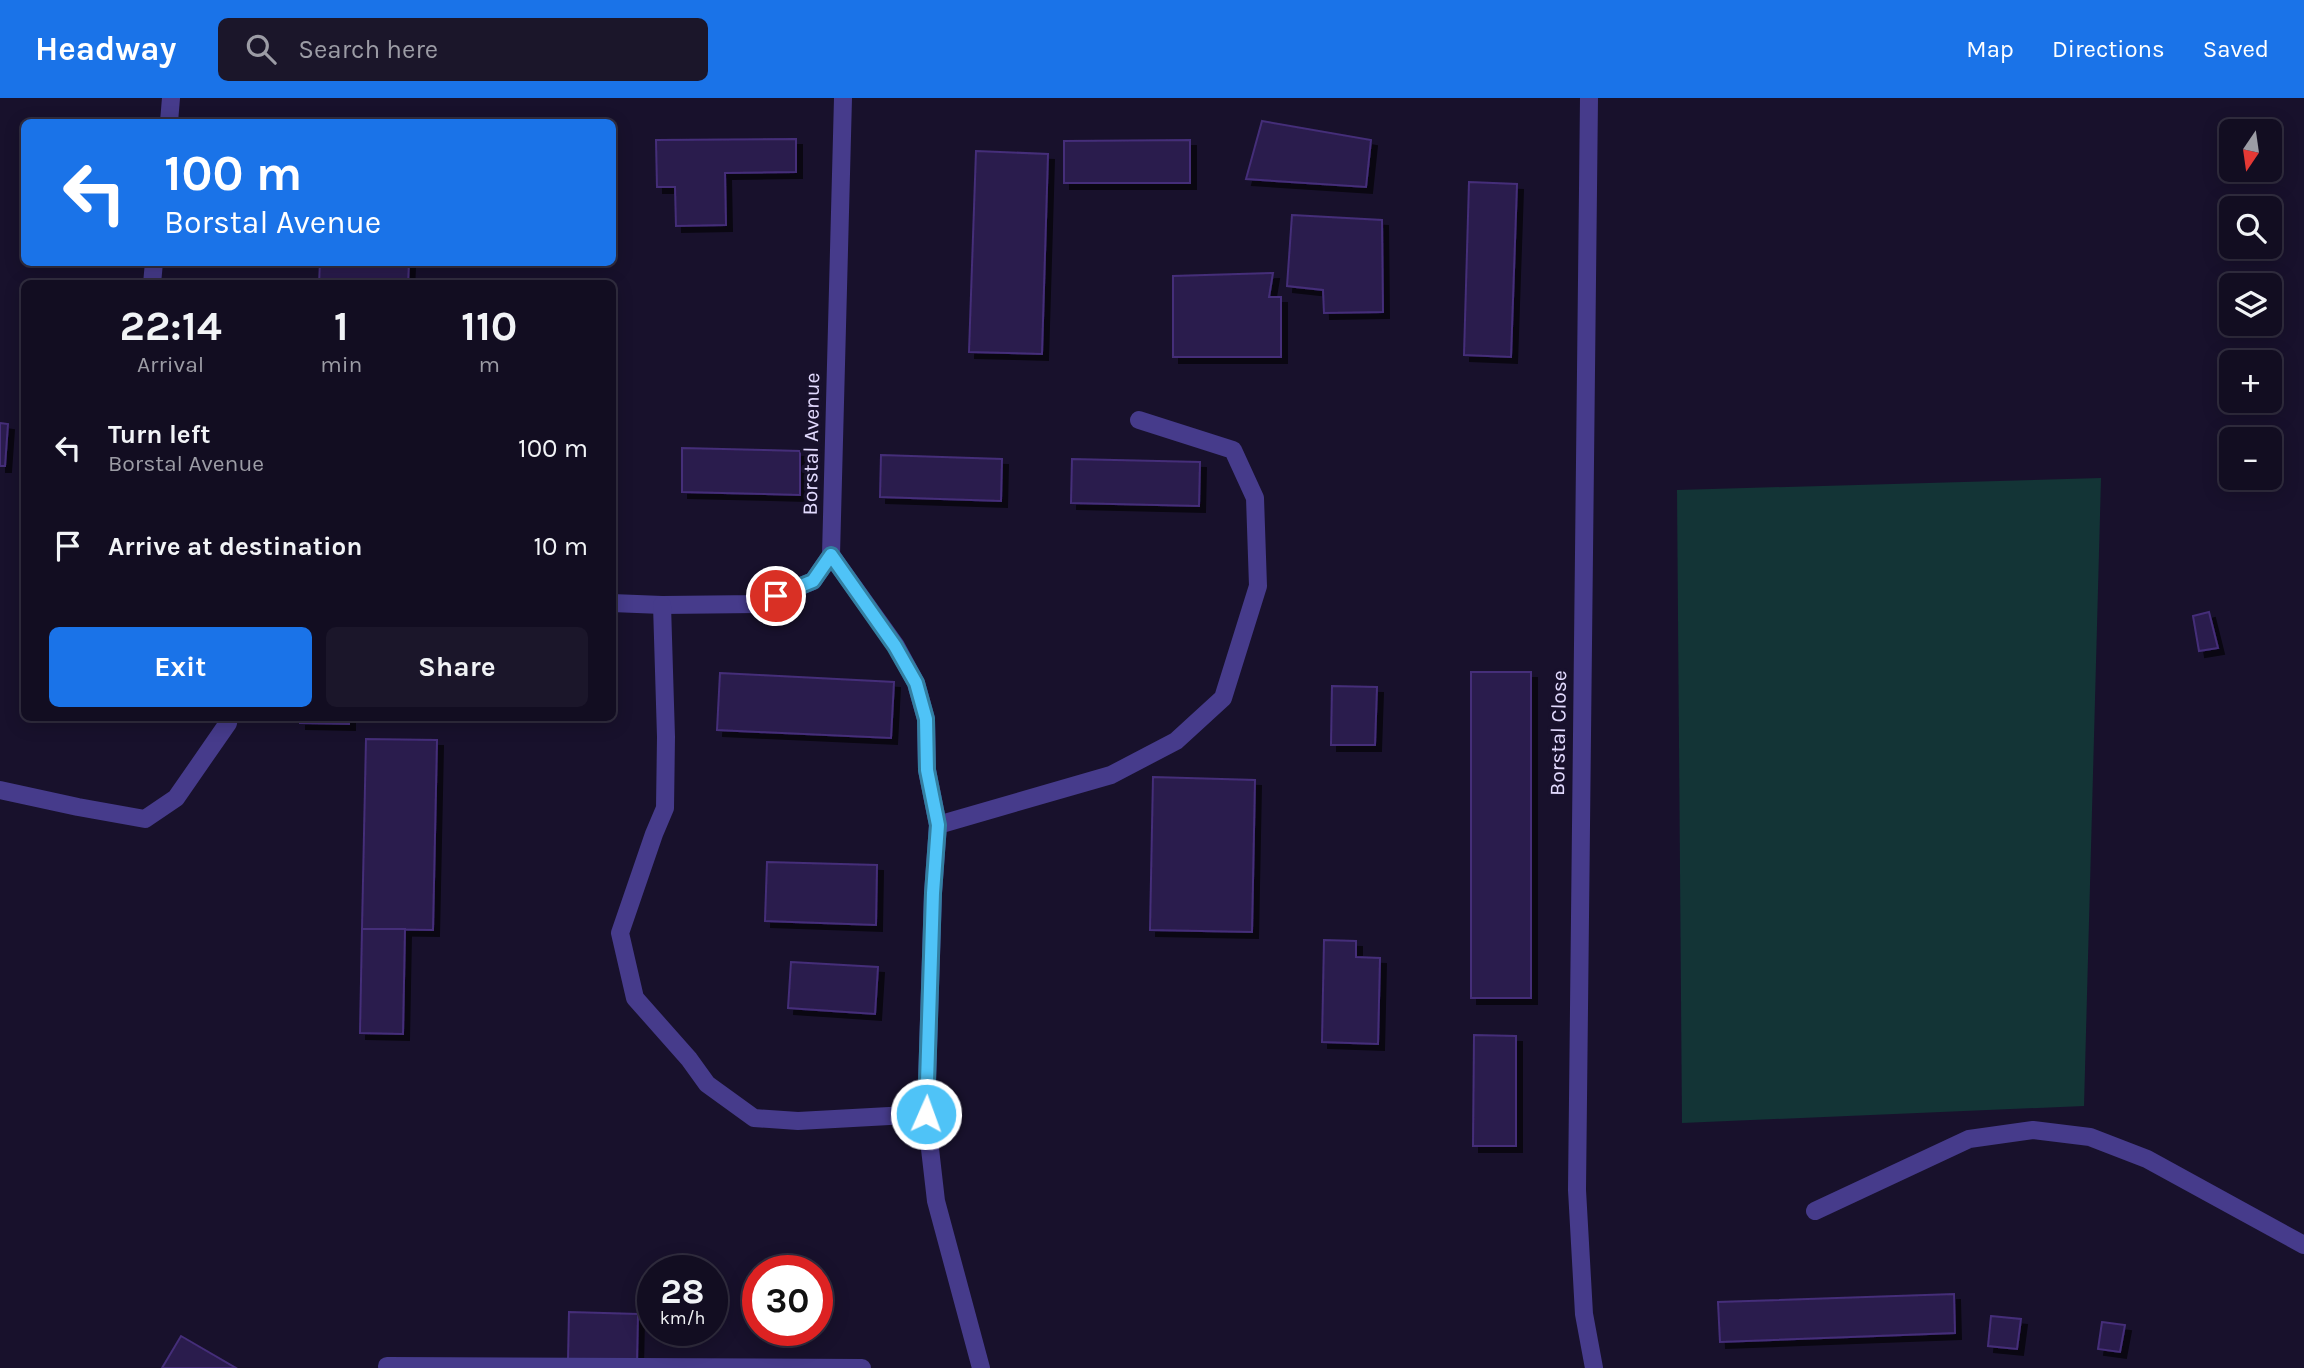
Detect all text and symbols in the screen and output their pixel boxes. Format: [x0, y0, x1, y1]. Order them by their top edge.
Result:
search box [218, 18, 708, 81]
text: Headway [35, 30, 176, 68]
icon: search [242, 30, 280, 68]
text: Search here [298, 34, 438, 65]
text: Map [1966, 35, 2014, 63]
text: Directions [2052, 35, 2165, 63]
text: Saved [2203, 35, 2269, 63]
north arrow [2219, 119, 2282, 182]
map controls [2219, 119, 2282, 490]
text: 100 m [164, 145, 302, 202]
icon: left [49, 147, 140, 238]
button: search [2219, 196, 2282, 259]
text: Borstal Avenue [164, 204, 381, 241]
button: layers [2219, 273, 2282, 336]
text: 22:14 [120, 301, 222, 351]
text: 1 [334, 301, 349, 351]
text: 110 [461, 301, 517, 351]
button: + [2219, 350, 2282, 413]
text: Arrival [137, 351, 204, 378]
text: min [320, 351, 362, 378]
text: m [478, 351, 500, 378]
street label: Borstal Avenue [798, 373, 824, 515]
text: Turn left [108, 419, 210, 450]
button: − [2219, 427, 2282, 490]
icon: left [49, 429, 87, 467]
text: 100 m [518, 433, 588, 464]
text: Borstal Avenue [108, 450, 264, 477]
icon: arrive [49, 527, 87, 565]
text: Arrive at destination [108, 531, 362, 562]
text: 10 m [533, 531, 588, 562]
pin [746, 566, 806, 626]
icon: arrive [757, 577, 795, 615]
button: Exit [49, 627, 312, 707]
button: Share [326, 627, 588, 707]
street label: Borstal Close [1545, 670, 1571, 796]
position arrow [889, 1077, 963, 1151]
speed limit sign: 30 [742, 1255, 833, 1346]
text: 28 [661, 1271, 704, 1312]
text: km/h [660, 1307, 705, 1329]

